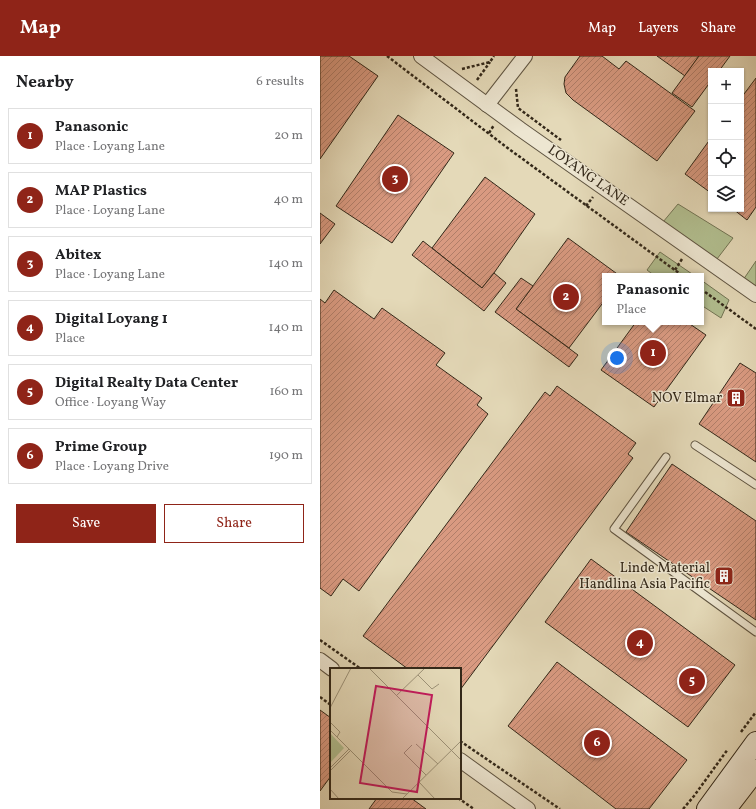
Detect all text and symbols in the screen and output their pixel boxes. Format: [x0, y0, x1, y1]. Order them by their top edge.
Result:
text: Map [20, 15, 61, 41]
text: Map [588, 19, 616, 38]
text: Layers [638, 19, 678, 38]
text: Share [700, 19, 736, 38]
map controls [708, 68, 744, 212]
button: + [708, 68, 744, 104]
text: Nearby [16, 71, 74, 94]
text: 6 results [256, 73, 304, 91]
button: − [708, 104, 744, 140]
text: Panasonic [55, 117, 128, 138]
text: 1 [27, 127, 33, 145]
text: 20 m [274, 127, 303, 145]
text: Place · Loyang Lane [55, 138, 165, 156]
button: locate [708, 140, 744, 176]
street label: LOYANG LANE [544, 141, 632, 211]
pin: 3 [382, 164, 408, 194]
button: layers [708, 176, 744, 212]
text: MAP Plastics [55, 181, 147, 202]
text: 2 [27, 191, 33, 209]
text: 40 m [274, 191, 303, 209]
text: Place · Loyang Lane [55, 202, 165, 220]
text: Abitex [55, 245, 102, 266]
text: 3 [27, 255, 33, 273]
text: 140 m [269, 255, 303, 273]
text: Place · Loyang Lane [55, 266, 165, 284]
popup [602, 273, 704, 325]
text: Panasonic [616, 280, 690, 301]
pin: 2 [553, 282, 579, 312]
text: Place [616, 301, 646, 319]
text: Digital Loyang 1 [55, 309, 168, 330]
text: 4 [26, 319, 34, 337]
text: 140 m [269, 319, 303, 337]
text: Place [55, 330, 85, 348]
pin: 1 [640, 338, 666, 368]
your location [607, 348, 627, 368]
text: Digital Realty Data Center [55, 373, 238, 394]
text: 5 [27, 383, 33, 401]
text: 160 m [269, 383, 303, 401]
building icon: NOV Elmar [725, 387, 747, 409]
place label: NOV Elmar [652, 389, 722, 408]
text: Office · Loyang Way [55, 394, 166, 412]
text: Prime Group [55, 437, 147, 458]
text: 6 [26, 447, 34, 465]
text: 190 m [269, 447, 303, 465]
text: Place · Loyang Drive [55, 458, 169, 476]
button: Save [16, 504, 156, 543]
button: Share [164, 504, 304, 543]
place label: Linde Material Handlina Asia Pacific [579, 559, 710, 594]
building icon: Linde Material Handlina Asia Pacific [713, 565, 735, 587]
pin: 4 [627, 628, 653, 658]
pin: 5 [679, 666, 705, 696]
inset map [330, 668, 461, 799]
pin: 6 [584, 728, 610, 758]

